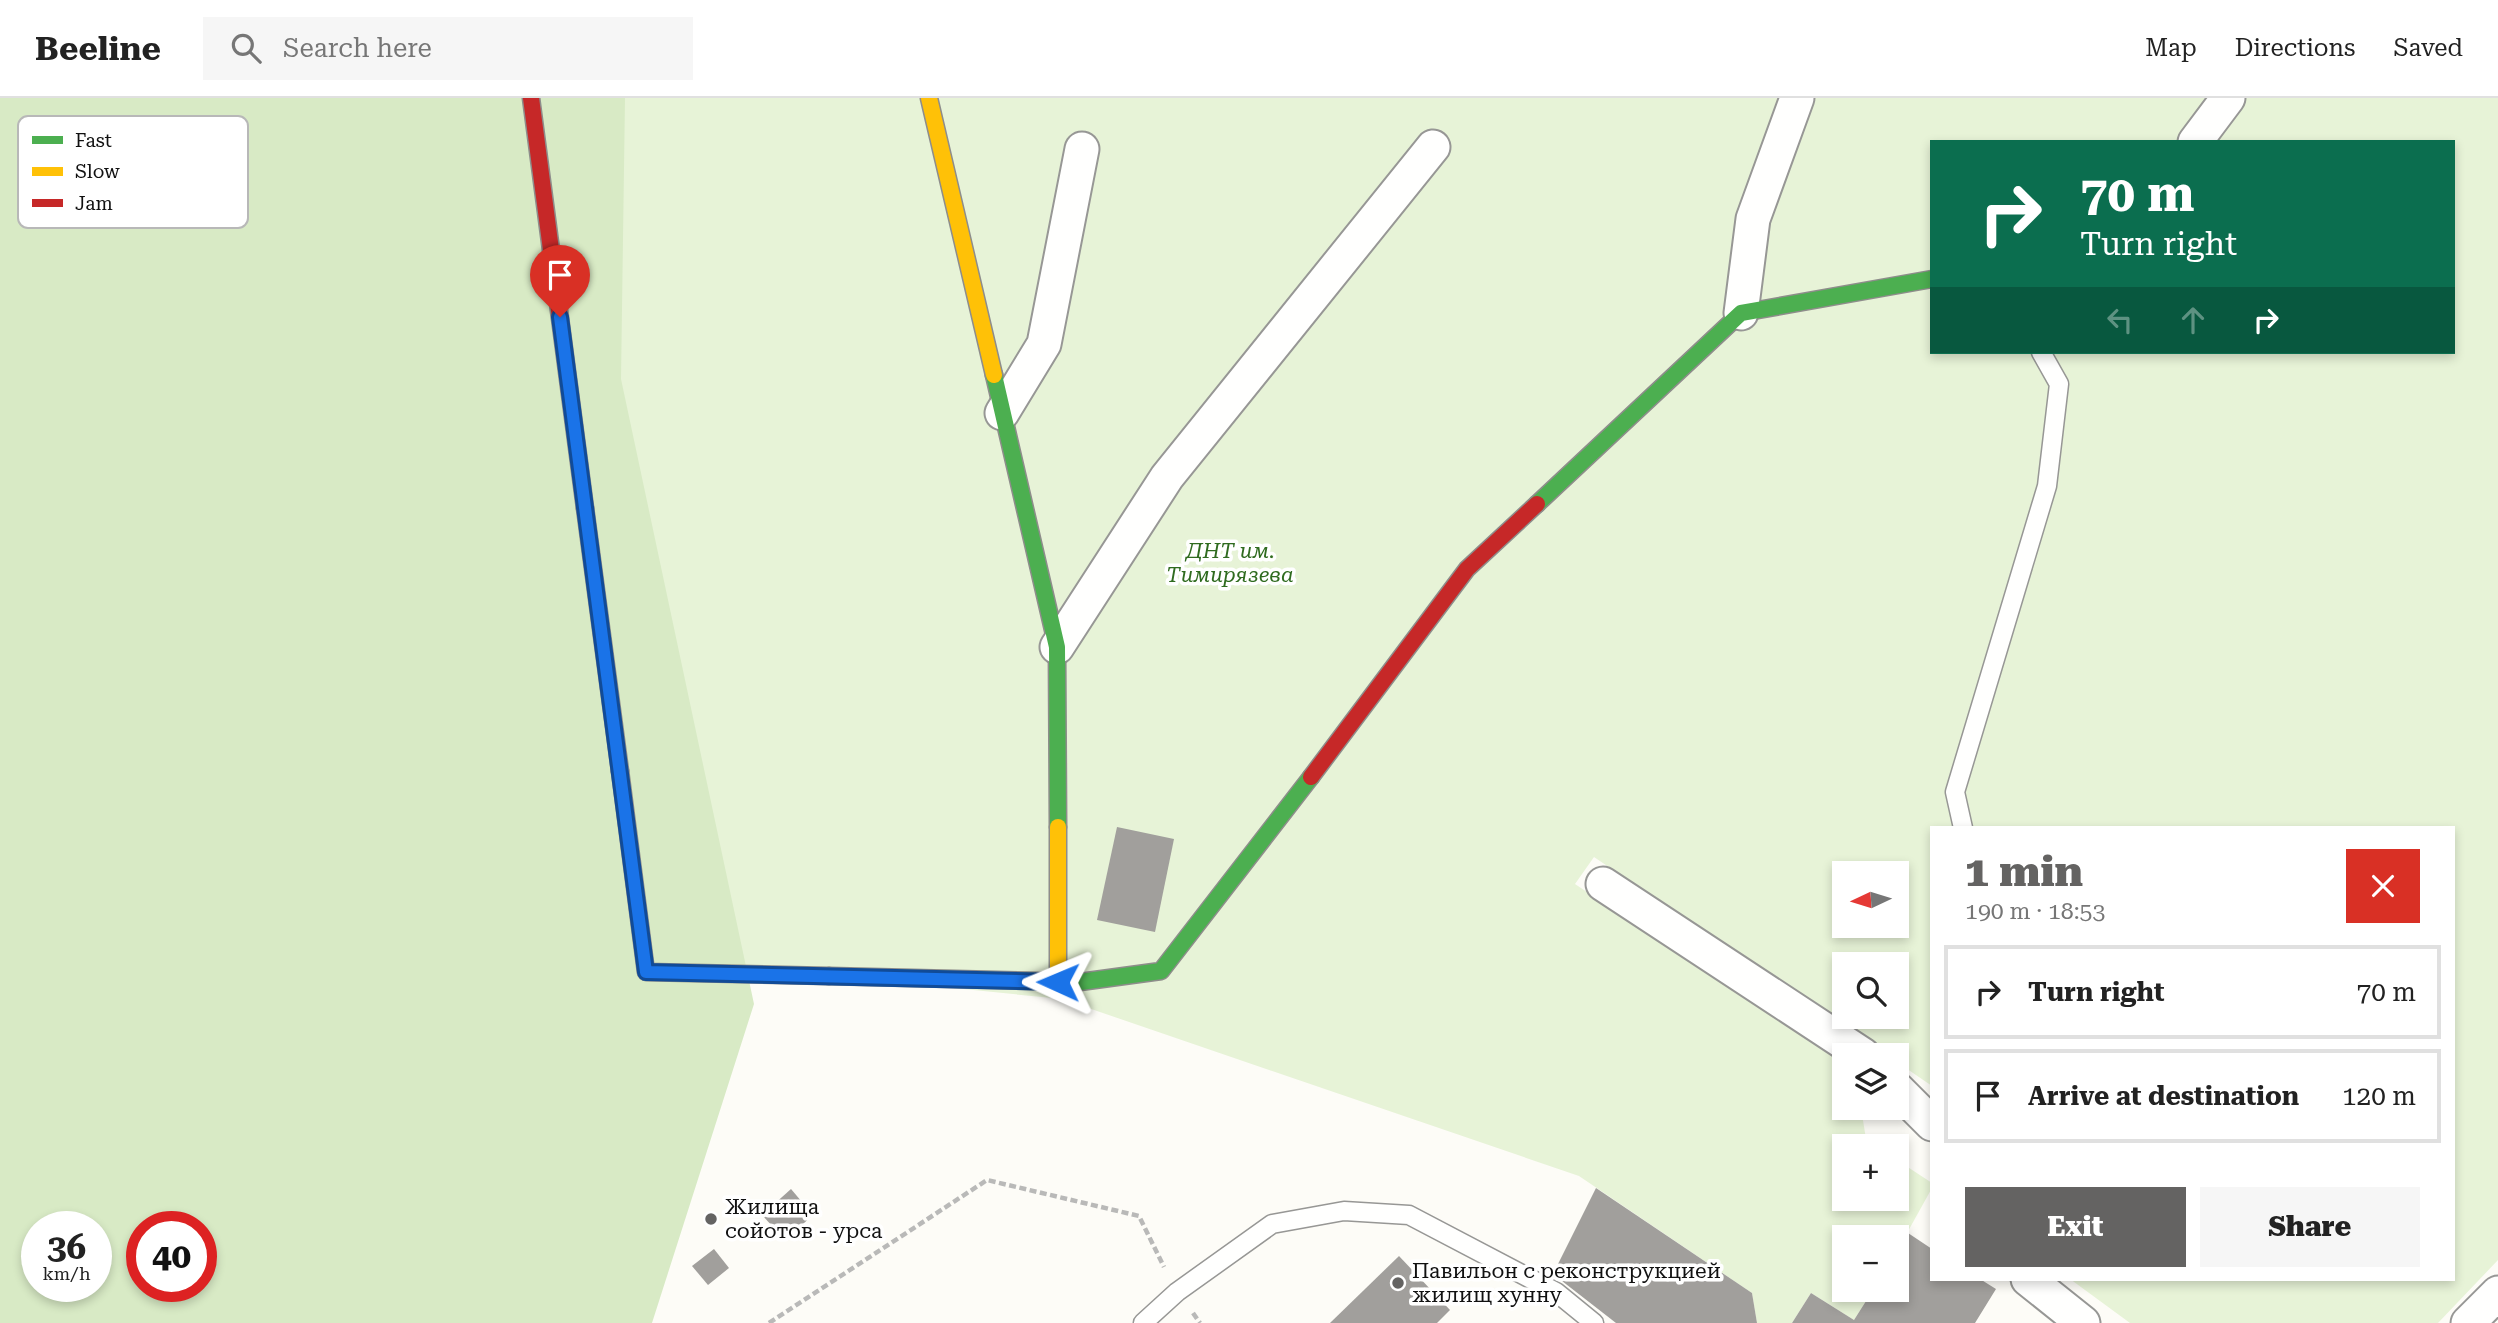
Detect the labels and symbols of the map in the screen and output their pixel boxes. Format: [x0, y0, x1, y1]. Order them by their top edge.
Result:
legend [18, 116, 248, 228]
text: Fast [75, 129, 112, 152]
text: Slow [75, 160, 120, 183]
text: Jam [75, 192, 113, 215]
pin [530, 245, 590, 317]
park label: ДНТ им. Тимирязева [1166, 539, 1294, 587]
north arrow [1832, 861, 1909, 938]
position arrow [1021, 945, 1095, 1019]
place label: Жилища сойотов - урса [725, 1195, 883, 1243]
speed limit sign: 40 [126, 1211, 217, 1302]
marker: Жилища сойотов - урса [703, 1211, 719, 1227]
place label: Павильон с реконструкцией жилищ хунну [1412, 1259, 1721, 1307]
marker: Павильон с реконструкцией жилищ хунну [1390, 1275, 1406, 1291]

